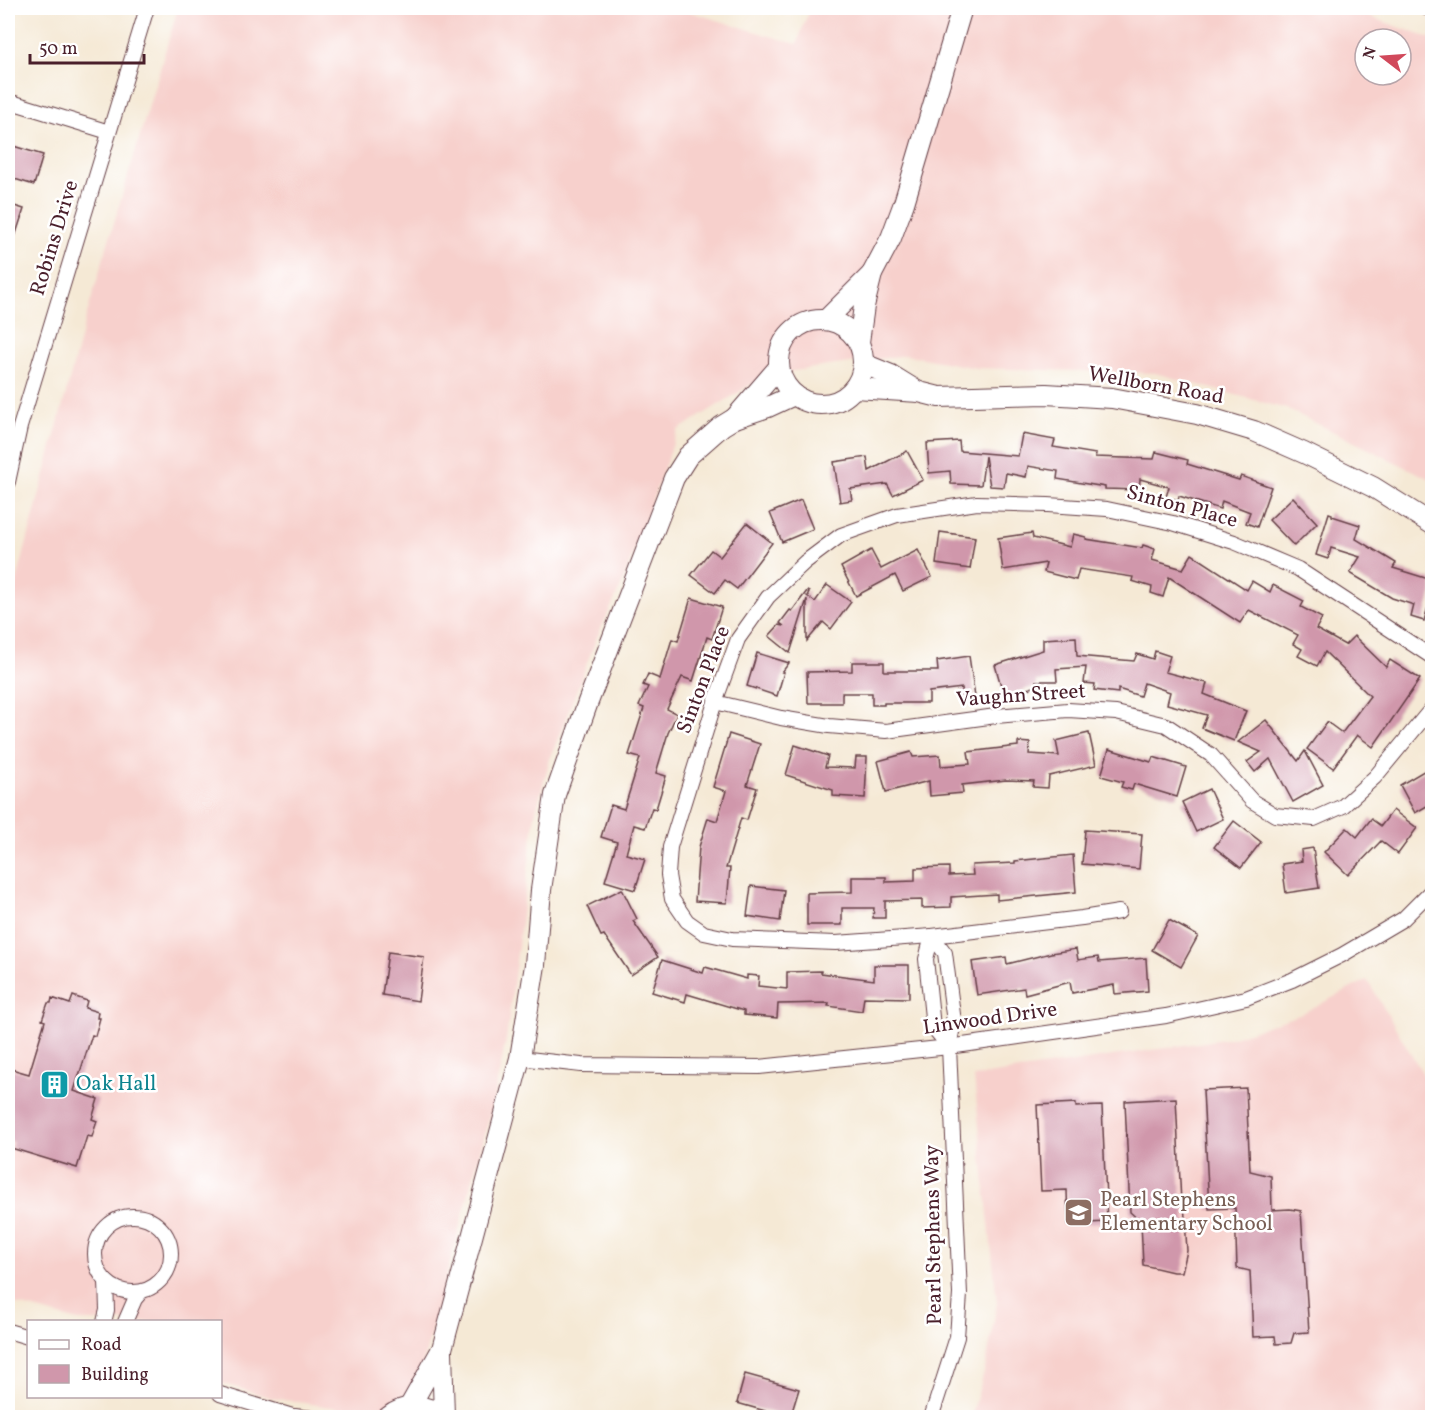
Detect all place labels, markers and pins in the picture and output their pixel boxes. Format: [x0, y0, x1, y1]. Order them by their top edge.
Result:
building icon: Oak Hall [39, 1068, 71, 1100]
place label: Oak Hall [76, 1070, 156, 1099]
place label: Pearl Stephens Elementary School [1100, 1186, 1273, 1239]
school or university icon: Pearl Stephens Elementary School [1063, 1196, 1095, 1228]

